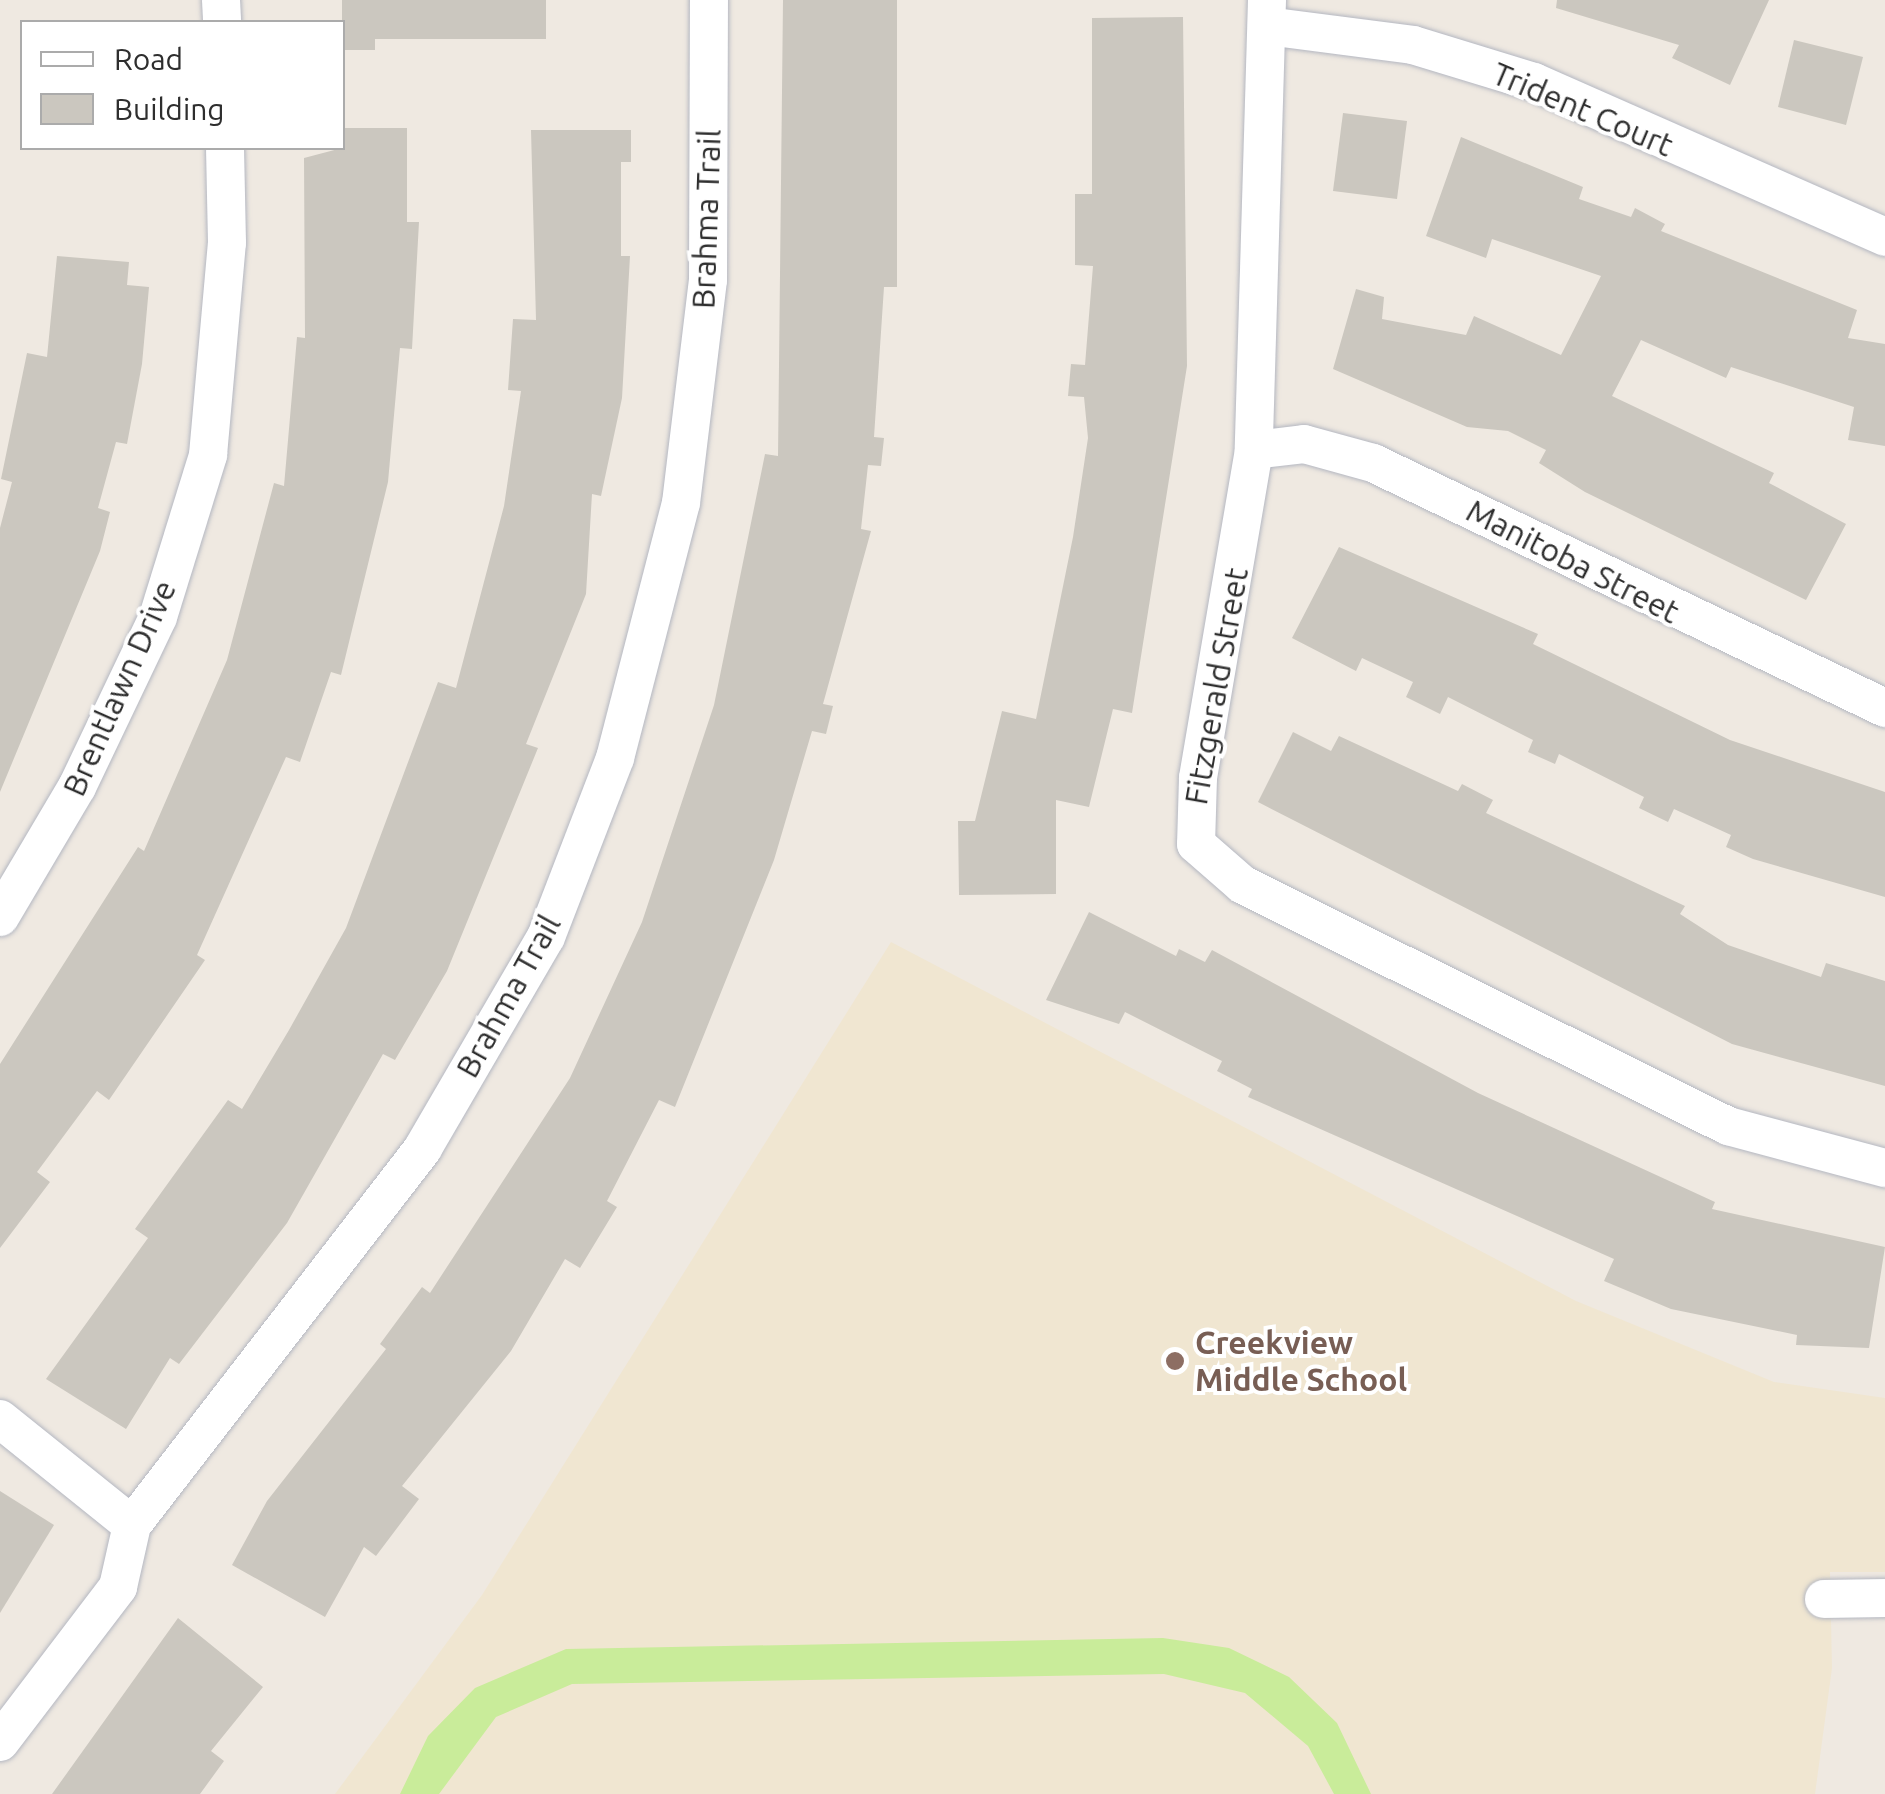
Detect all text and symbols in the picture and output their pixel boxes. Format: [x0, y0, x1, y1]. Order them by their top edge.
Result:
legend [20, 20, 345, 150]
text: Road [114, 42, 183, 76]
street label: Trident Court [1487, 54, 1679, 164]
text: Building [114, 92, 225, 126]
street label: Brahma Trail [684, 128, 728, 310]
street label: Manitoba Street [1460, 491, 1686, 631]
street label: Fitzgerald Street [1176, 565, 1256, 807]
street label: Brentlawn Drive [54, 574, 184, 802]
street label: Brahma Trail [448, 908, 568, 1084]
place label: Creekview Middle School [1195, 1324, 1407, 1399]
marker: Creekview Middle School [1164, 1350, 1186, 1372]

